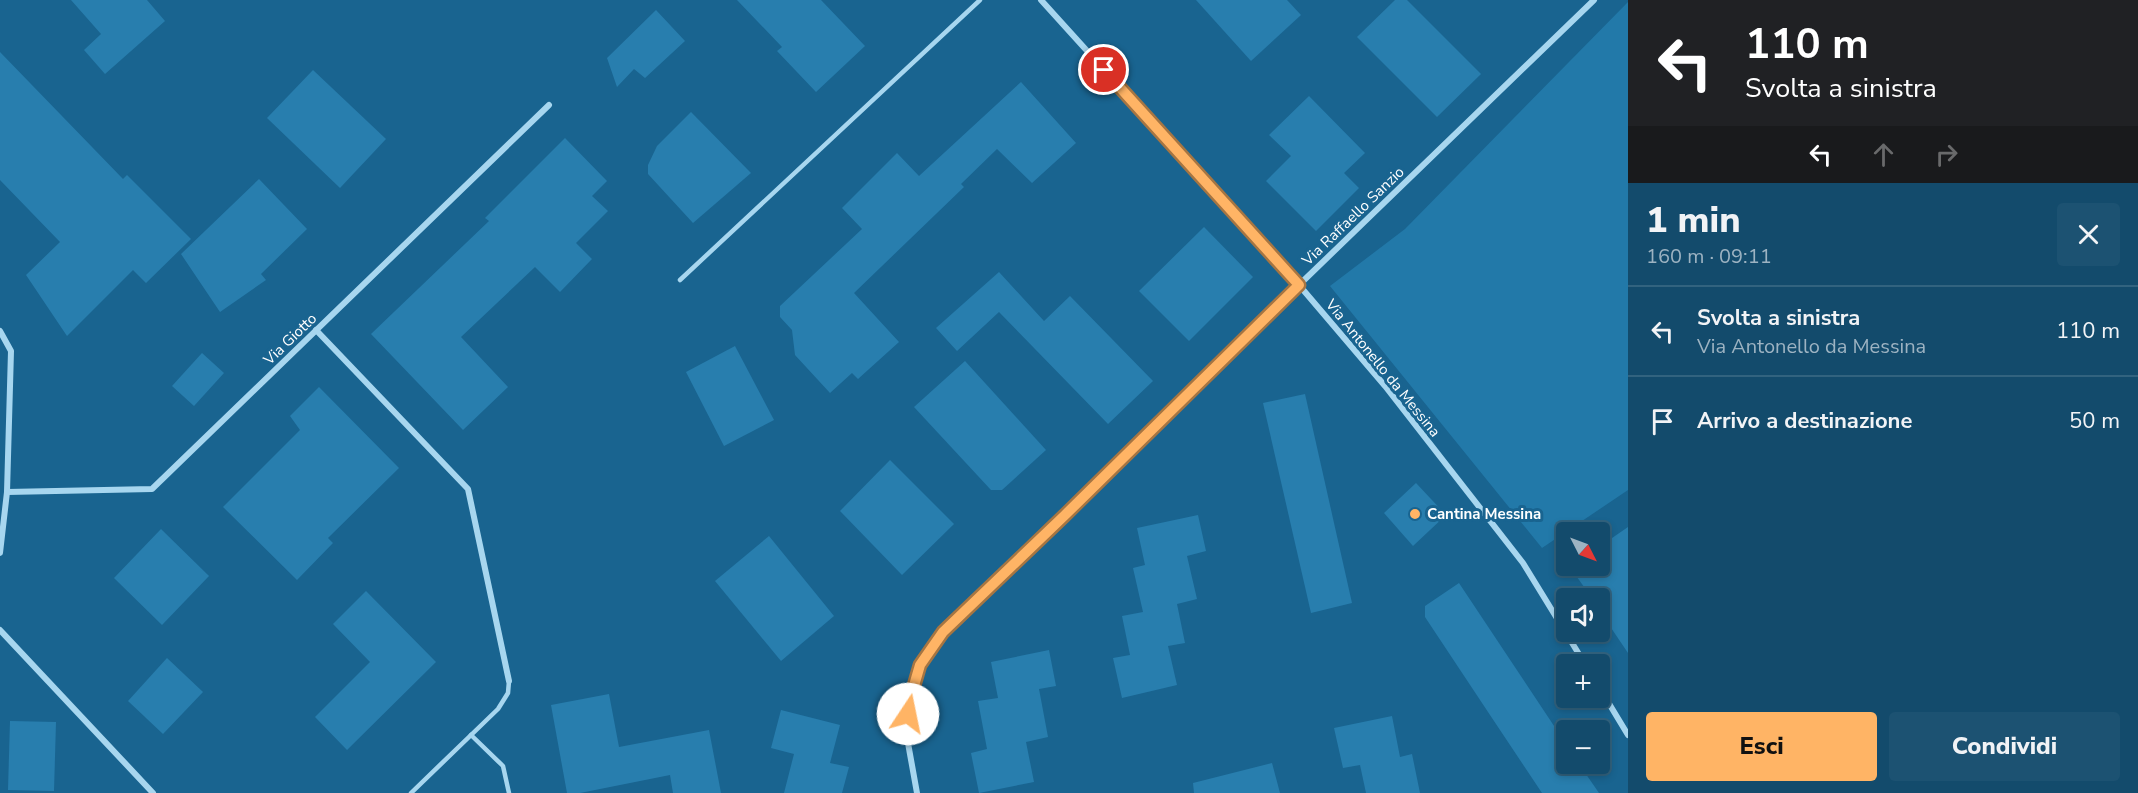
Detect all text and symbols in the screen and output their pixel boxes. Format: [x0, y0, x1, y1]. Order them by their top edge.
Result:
text: 110 m [1745, 16, 1869, 73]
icon: left [1646, 24, 1724, 102]
pin [1078, 44, 1129, 95]
icon: arrive [1087, 53, 1120, 86]
text: Svolta a sinistra [1745, 70, 1937, 107]
icon: left [1804, 138, 1837, 171]
icon: ahead [1867, 138, 1900, 171]
icon: right [1930, 138, 1963, 171]
street label: Via Raffaello Sanzio [1297, 162, 1408, 271]
text: 1 min [1646, 196, 1741, 245]
button: close [2057, 203, 2120, 266]
text: 160 m · 09:11 [1646, 243, 1772, 270]
street label: Via Antonello da Messina [1321, 294, 1445, 441]
text: Svolta a sinistra [1697, 303, 1860, 333]
street label: Via Giotto [258, 309, 321, 370]
icon: left [1646, 315, 1679, 348]
text: 110 m [2056, 316, 2120, 346]
text: Via Antonello da Messina [1697, 333, 1926, 360]
icon: arrive [1646, 405, 1679, 438]
text: Arrivo a destinazione [1697, 406, 1912, 436]
text: 50 m [2069, 406, 2120, 436]
place label: Cantina Messina [1427, 504, 1541, 524]
marker: Cantina Messina [1408, 507, 1422, 521]
north arrow [1556, 522, 1610, 576]
map controls [1556, 522, 1610, 774]
button: sound [1556, 588, 1610, 642]
button: + [1556, 654, 1610, 708]
position arrow [876, 682, 940, 746]
button: Esci [1646, 712, 1877, 781]
button: Condividi [1889, 712, 2120, 781]
button: − [1556, 720, 1610, 774]

